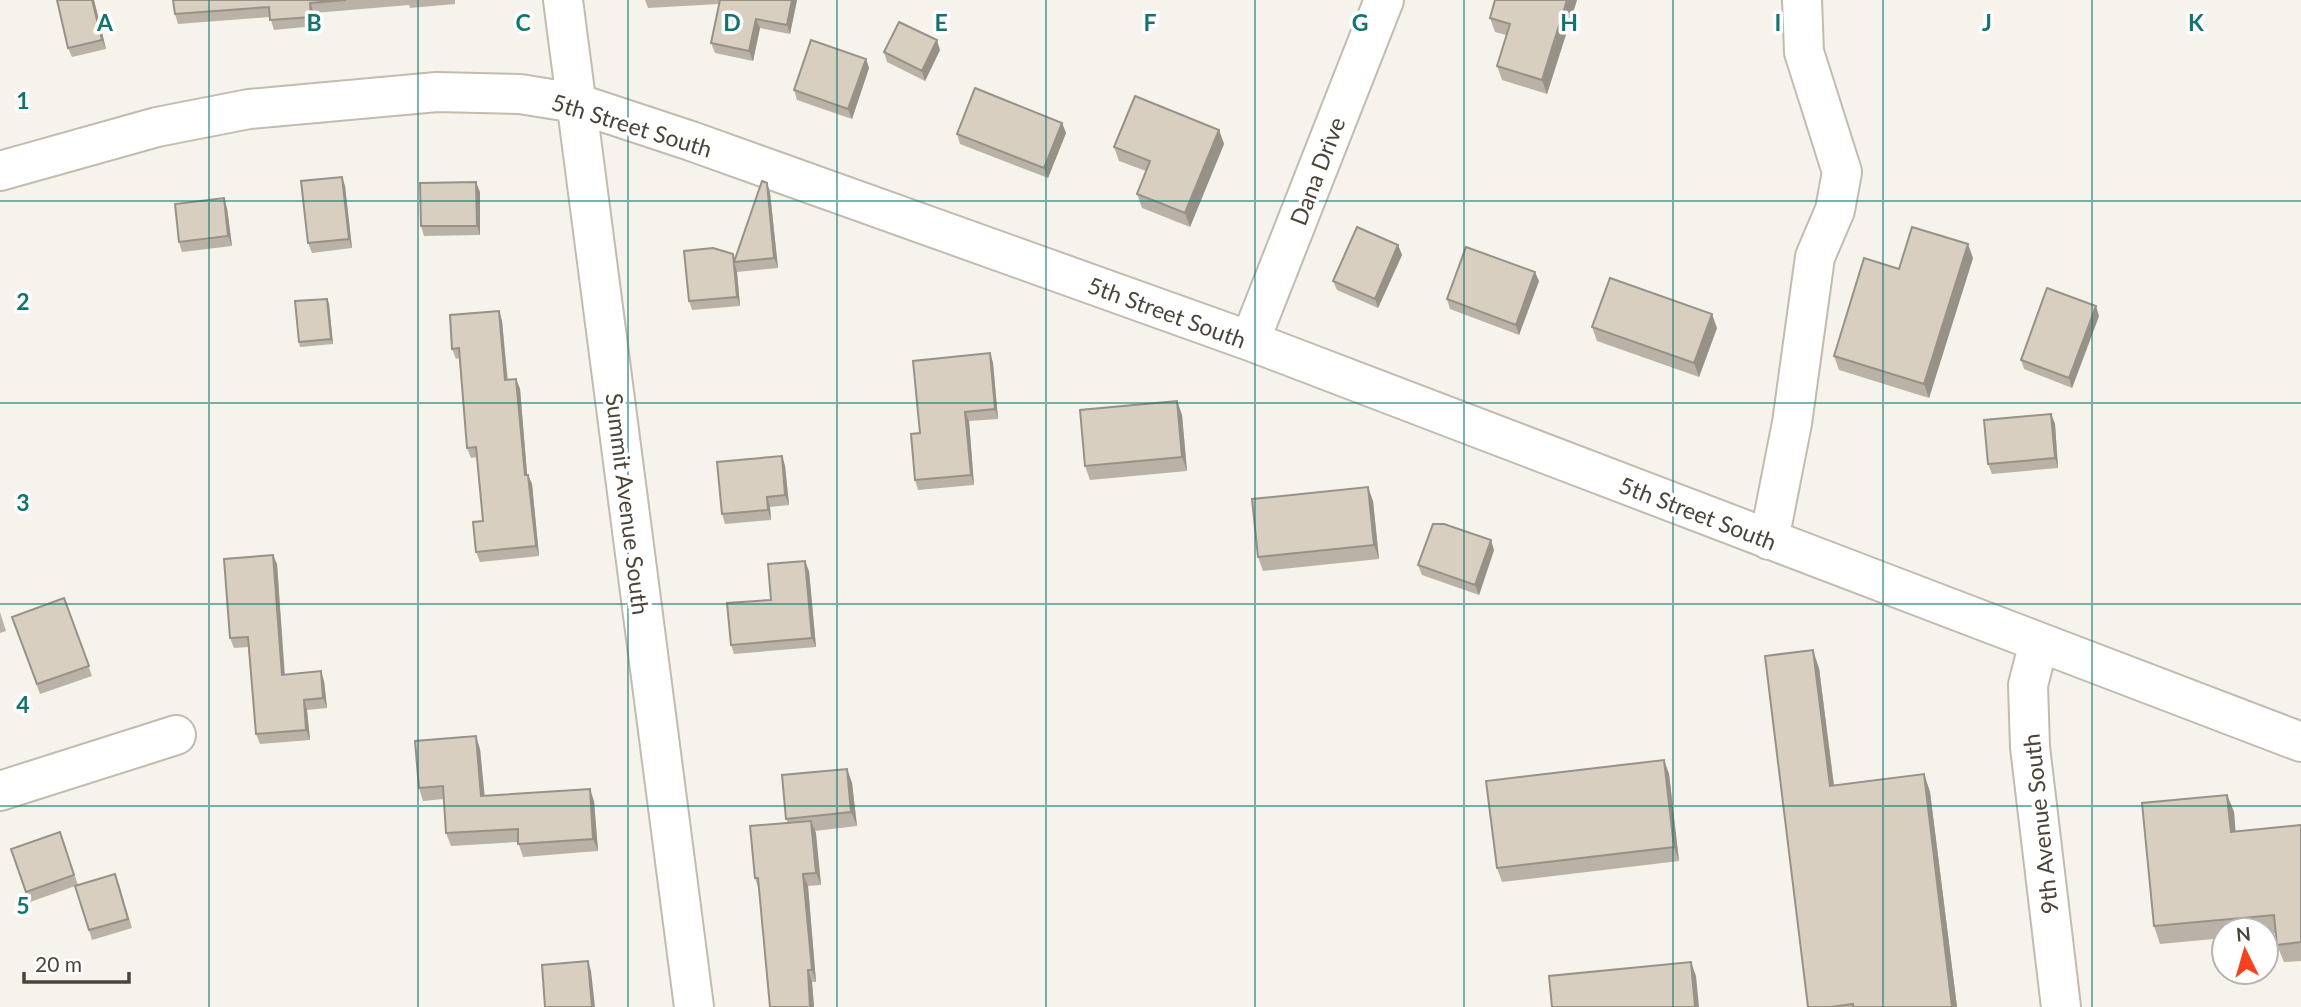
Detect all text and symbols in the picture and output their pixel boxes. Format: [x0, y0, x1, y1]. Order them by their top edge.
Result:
text: A [96, 8, 114, 36]
text: B [306, 8, 322, 36]
text: C [515, 8, 531, 36]
text: D [723, 8, 741, 36]
text: E [934, 8, 948, 36]
text: F [1143, 8, 1157, 36]
text: G [1352, 8, 1368, 36]
text: H [1560, 8, 1578, 36]
text: I [1775, 8, 1781, 36]
text: J [1982, 8, 1992, 36]
text: K [2188, 8, 2204, 36]
text: 1 [16, 86, 30, 114]
street label: 5th Street South [548, 87, 716, 163]
street label: Dana Drive [1284, 113, 1350, 229]
street label: 5th Street South [1084, 270, 1250, 354]
text: 2 [16, 287, 30, 315]
street label: Summit Avenue South [601, 392, 655, 616]
street label: 5th Street South [1615, 470, 1781, 556]
text: 3 [16, 488, 30, 516]
text: 4 [16, 690, 30, 718]
street label: 9th Avenue South [2017, 733, 2063, 915]
text: 5 [16, 891, 30, 919]
north arrow [2210, 916, 2280, 986]
text: N [2235, 921, 2252, 946]
scale bar [24, 940, 130, 984]
text: 20 m [35, 951, 82, 976]

